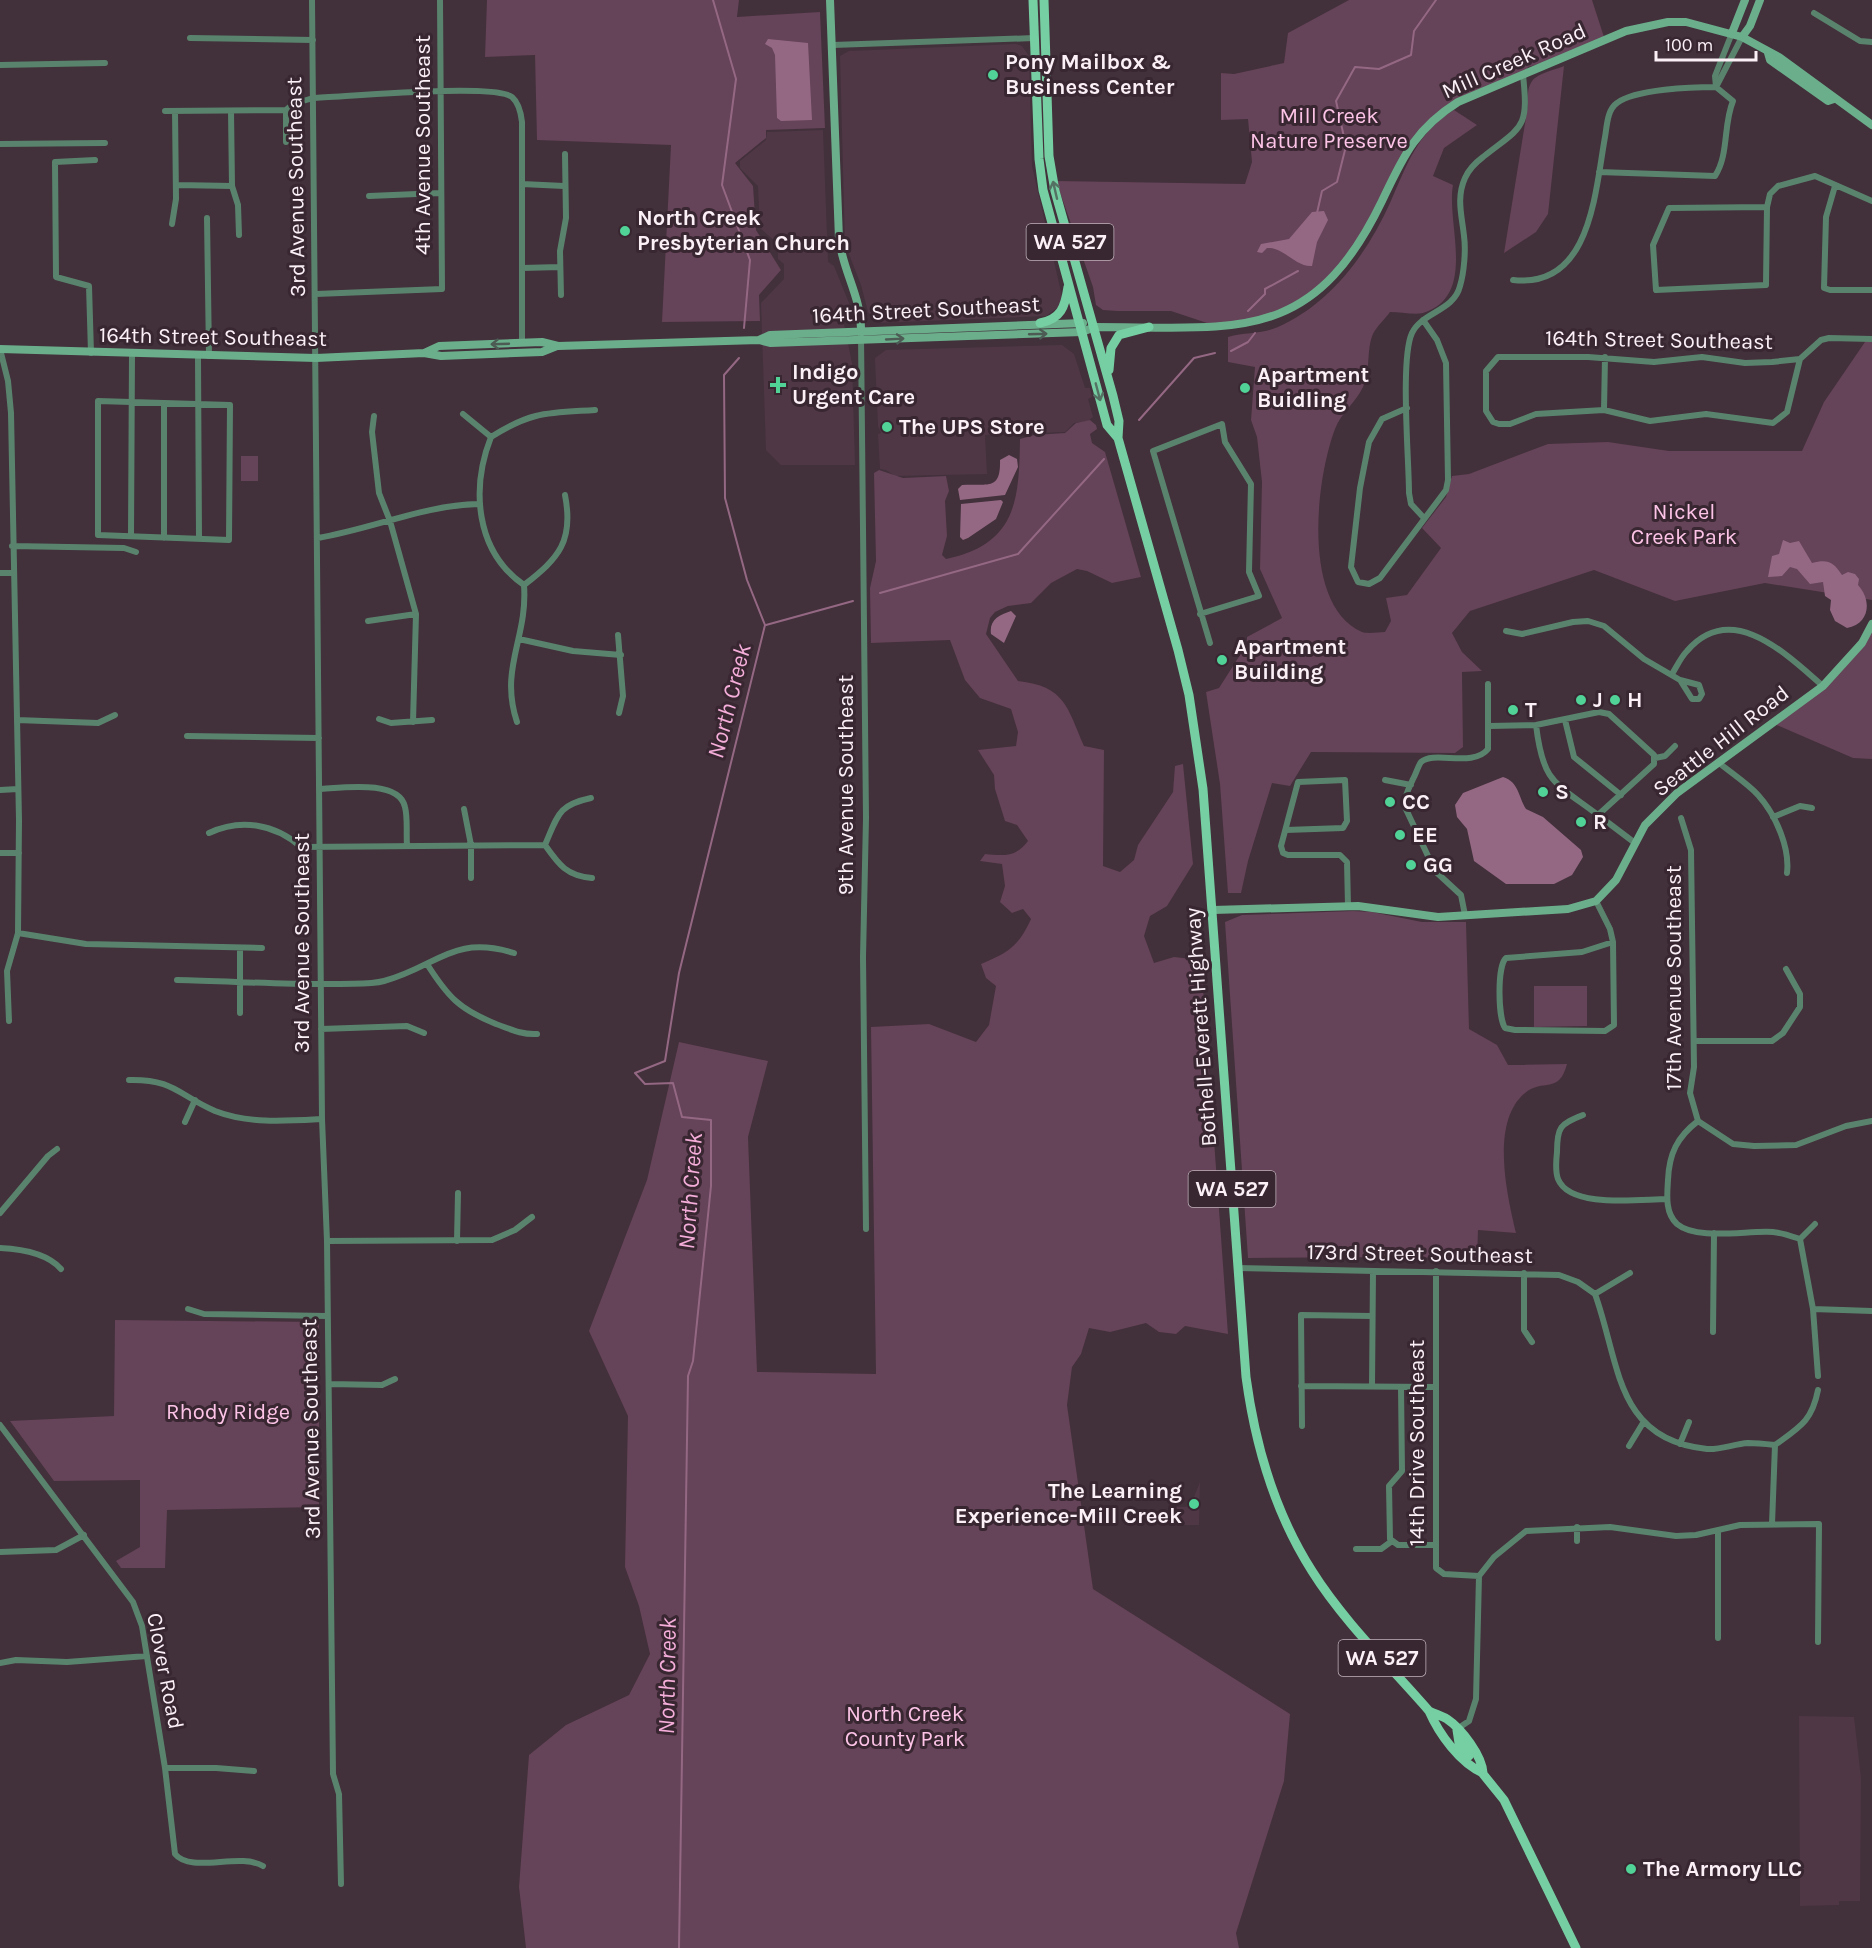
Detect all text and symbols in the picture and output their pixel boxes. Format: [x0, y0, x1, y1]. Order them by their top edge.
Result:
street label: Mill Creek Road [1438, 18, 1590, 104]
scale bar [1656, 24, 1756, 62]
text: 100 m [1665, 34, 1713, 56]
street label: 4th Avenue Southeast [410, 35, 436, 255]
place label: Pony Mailbox & Business Center [1005, 49, 1175, 100]
marker: Pony Mailbox & Business Center [986, 68, 1000, 82]
street label: 3rd Avenue Southeast [281, 77, 311, 297]
park label: Mill Creek Nature Preserve [1250, 103, 1408, 154]
one-way arrow [1049, 181, 1060, 200]
place label: North Creek Presbyterian Church [637, 205, 850, 256]
marker: North Creek Presbyterian Church [618, 224, 632, 238]
road number: WA 527 [1026, 224, 1114, 260]
street label: 164th Street Southeast [811, 291, 1041, 329]
street label: 164th Street Southeast [99, 322, 327, 352]
street label: 164th Street Southeast [1545, 325, 1773, 355]
one-way arrow [1027, 328, 1047, 339]
one-way arrow [885, 334, 905, 345]
one-way arrow [490, 338, 510, 349]
place label: Indigo Urgent Care [792, 359, 915, 410]
place label: Apartment Buidling [1257, 362, 1370, 413]
marker: Indigo Urgent Care [769, 376, 787, 394]
marker: Apartment Buidling [1238, 381, 1252, 395]
one-way arrow [1093, 382, 1105, 401]
place label: The UPS Store [899, 414, 1045, 440]
marker: The UPS Store [880, 420, 894, 434]
park label: Nickel Creek Park [1631, 499, 1737, 550]
place label: Apartment Building [1234, 634, 1347, 685]
water label: North Creek [701, 640, 757, 761]
marker: Apartment Building [1215, 653, 1229, 667]
street label: 9th Avenue Southeast [833, 675, 859, 895]
street label: Seattle Hill Road [1648, 680, 1794, 802]
place label: J [1593, 687, 1603, 713]
place label: H [1627, 687, 1643, 713]
marker: J [1574, 693, 1588, 707]
marker: H [1608, 693, 1622, 707]
place label: T [1525, 697, 1537, 723]
marker: T [1506, 703, 1520, 717]
place label: S [1555, 779, 1569, 805]
marker: S [1536, 785, 1550, 799]
place label: CC [1402, 789, 1430, 815]
marker: CC [1383, 795, 1397, 809]
place label: R [1593, 809, 1607, 835]
marker: R [1574, 815, 1588, 829]
place label: EE [1412, 822, 1438, 848]
marker: EE [1393, 828, 1407, 842]
street label: 3rd Avenue Southeast [289, 833, 315, 1053]
place label: GG [1423, 852, 1453, 878]
marker: GG [1404, 858, 1418, 872]
street label: 17th Avenue Southeast [1661, 865, 1687, 1091]
street label: Bothell-Everett Highway [1180, 907, 1222, 1147]
water label: North Creek [672, 1131, 708, 1250]
road number: WA 527 [1188, 1171, 1276, 1207]
street label: 173rd Street Southeast [1307, 1239, 1533, 1269]
street label: 3rd Avenue Southeast [296, 1319, 326, 1539]
street label: 14th Drive Southeast [1404, 1340, 1430, 1546]
park label: Rhody Ridge [166, 1399, 290, 1425]
place label: The Learning Experience-Mill Creek [955, 1478, 1182, 1529]
marker: The Learning Experience-Mill Creek [1187, 1497, 1201, 1511]
street label: Clover Road [141, 1611, 189, 1731]
water label: North Creek [652, 1616, 682, 1735]
road number: WA 527 [1338, 1640, 1426, 1676]
park label: North Creek County Park [845, 1701, 965, 1752]
place label: The Armory LLC [1643, 1856, 1802, 1882]
marker: The Armory LLC [1624, 1862, 1638, 1876]

